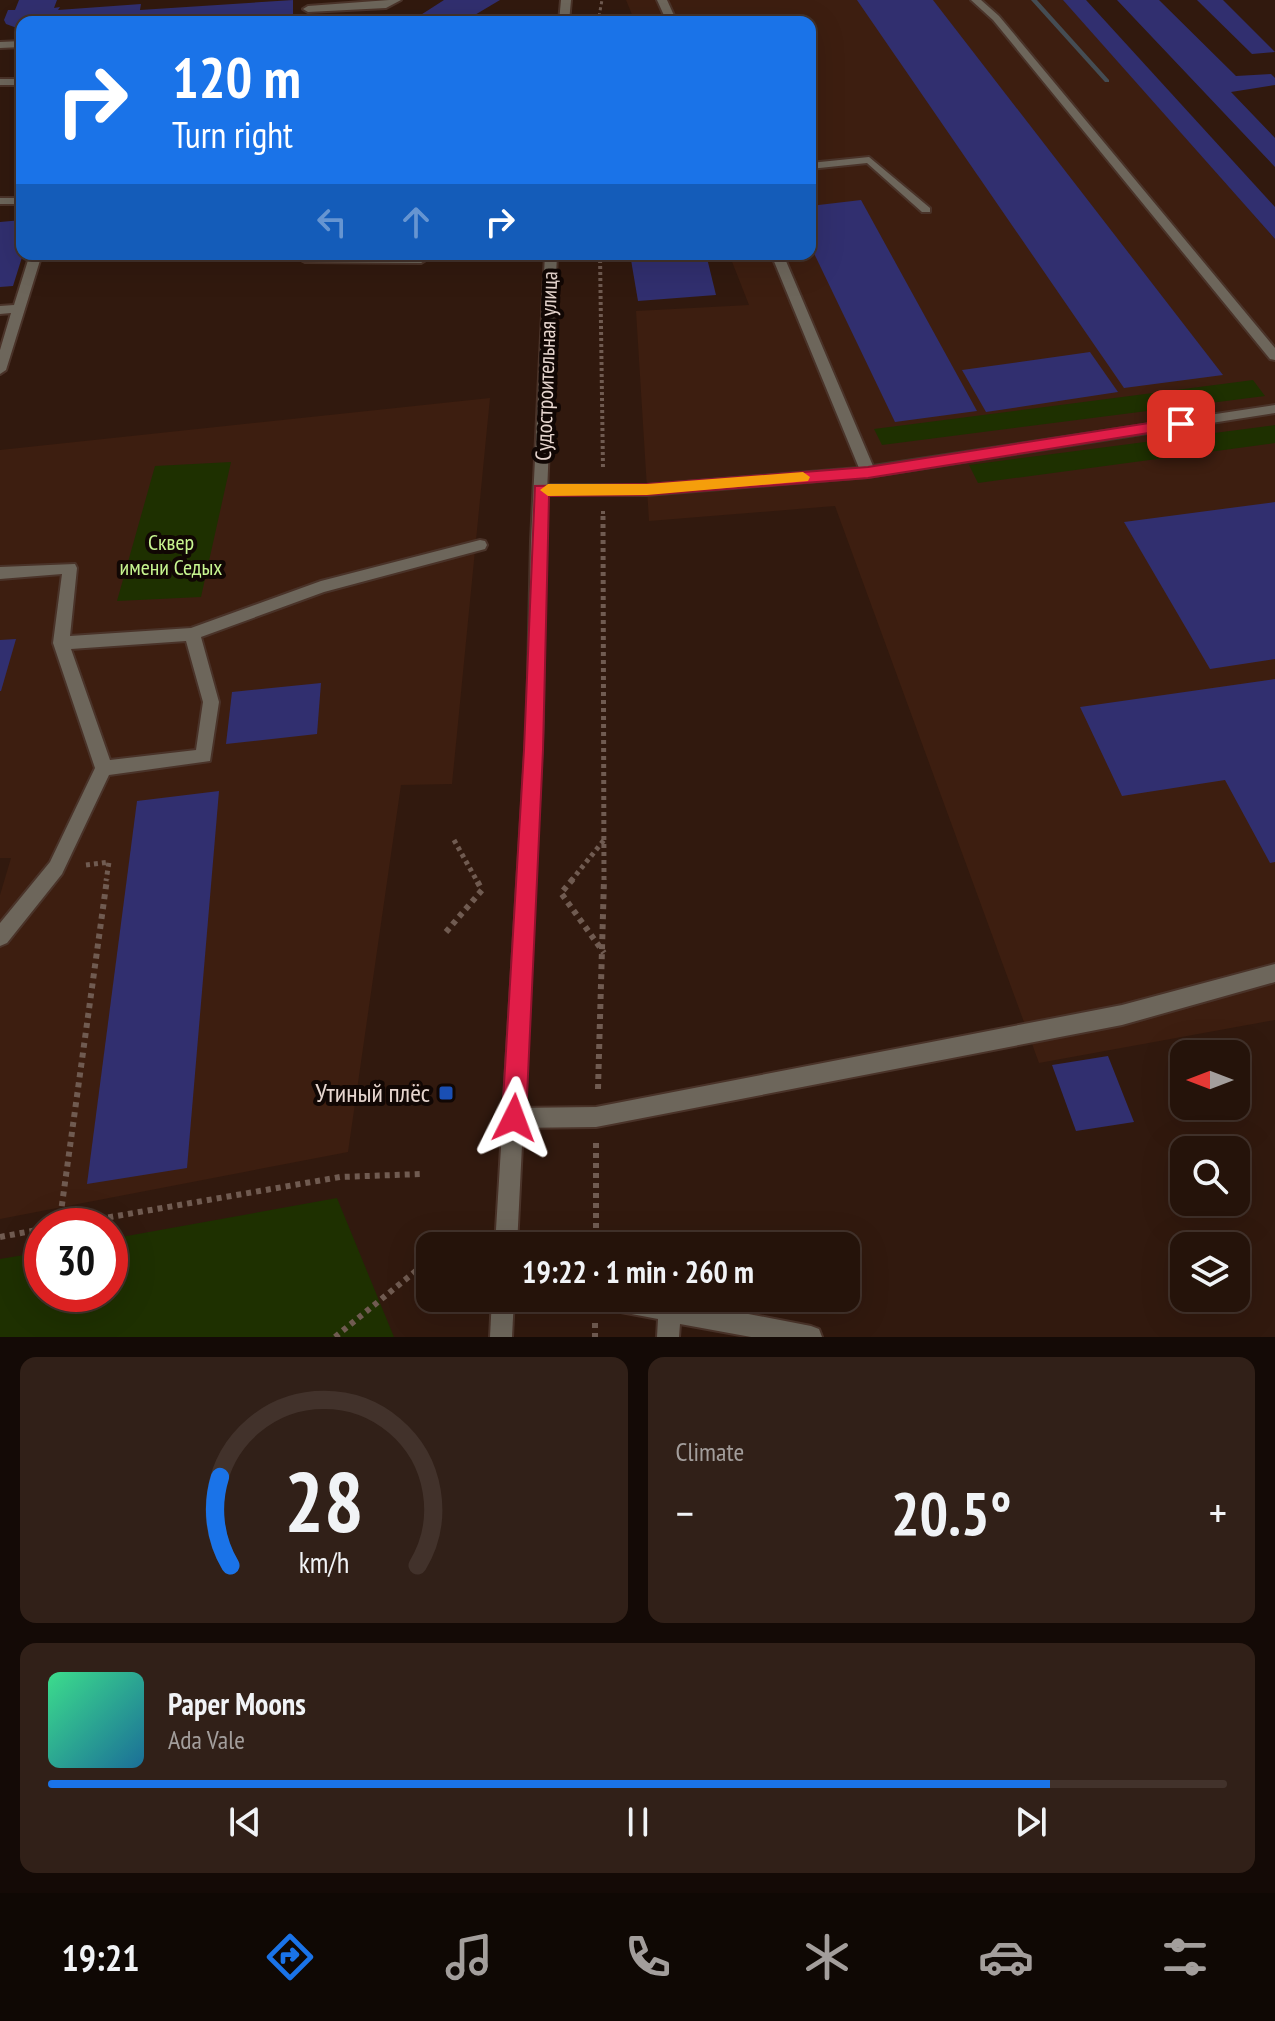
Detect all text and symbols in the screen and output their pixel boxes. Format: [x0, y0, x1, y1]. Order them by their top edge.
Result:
text: 120 m [172, 41, 301, 113]
icon: right [40, 48, 144, 152]
text: Turn right [172, 111, 293, 158]
icon: left [310, 200, 354, 244]
icon: ahead [394, 200, 438, 244]
icon: right [478, 200, 522, 244]
street label: Судостроительная улица [529, 271, 563, 461]
pin [1147, 390, 1215, 458]
icon: arrive [1159, 402, 1203, 446]
park label: Сквер имени Седых [120, 528, 222, 581]
north arrow [1170, 1040, 1250, 1120]
map controls [1170, 1040, 1250, 1312]
place label: Утиный плёс [315, 1076, 430, 1109]
position arrow [472, 1076, 556, 1160]
marker: Утиный плёс [437, 1084, 455, 1102]
button: search [1170, 1136, 1250, 1216]
speed limit sign: 30 [24, 1208, 128, 1312]
button: layers [1170, 1232, 1250, 1312]
text: 19:22 · 1 min · 260 m [522, 1252, 754, 1291]
text: Climate [676, 1435, 744, 1468]
text: 28 [284, 1447, 364, 1555]
text: 20.5° [891, 1474, 1012, 1552]
text: − [676, 1484, 694, 1541]
text: + [1209, 1484, 1227, 1541]
text: km/h [298, 1544, 349, 1581]
text: Paper Moons [168, 1684, 306, 1723]
text: Ada Vale [168, 1723, 245, 1756]
icon: previous [223, 1800, 267, 1844]
icon: pause [616, 1800, 660, 1844]
icon: next [1009, 1800, 1053, 1844]
icon: directions [262, 1929, 318, 1985]
icon: music [441, 1929, 497, 1985]
icon: phone [620, 1929, 676, 1985]
icon: climate [799, 1929, 855, 1985]
icon: car [978, 1929, 1034, 1985]
icon: filters [1157, 1929, 1213, 1985]
text: 19:21 [62, 1934, 139, 1981]

